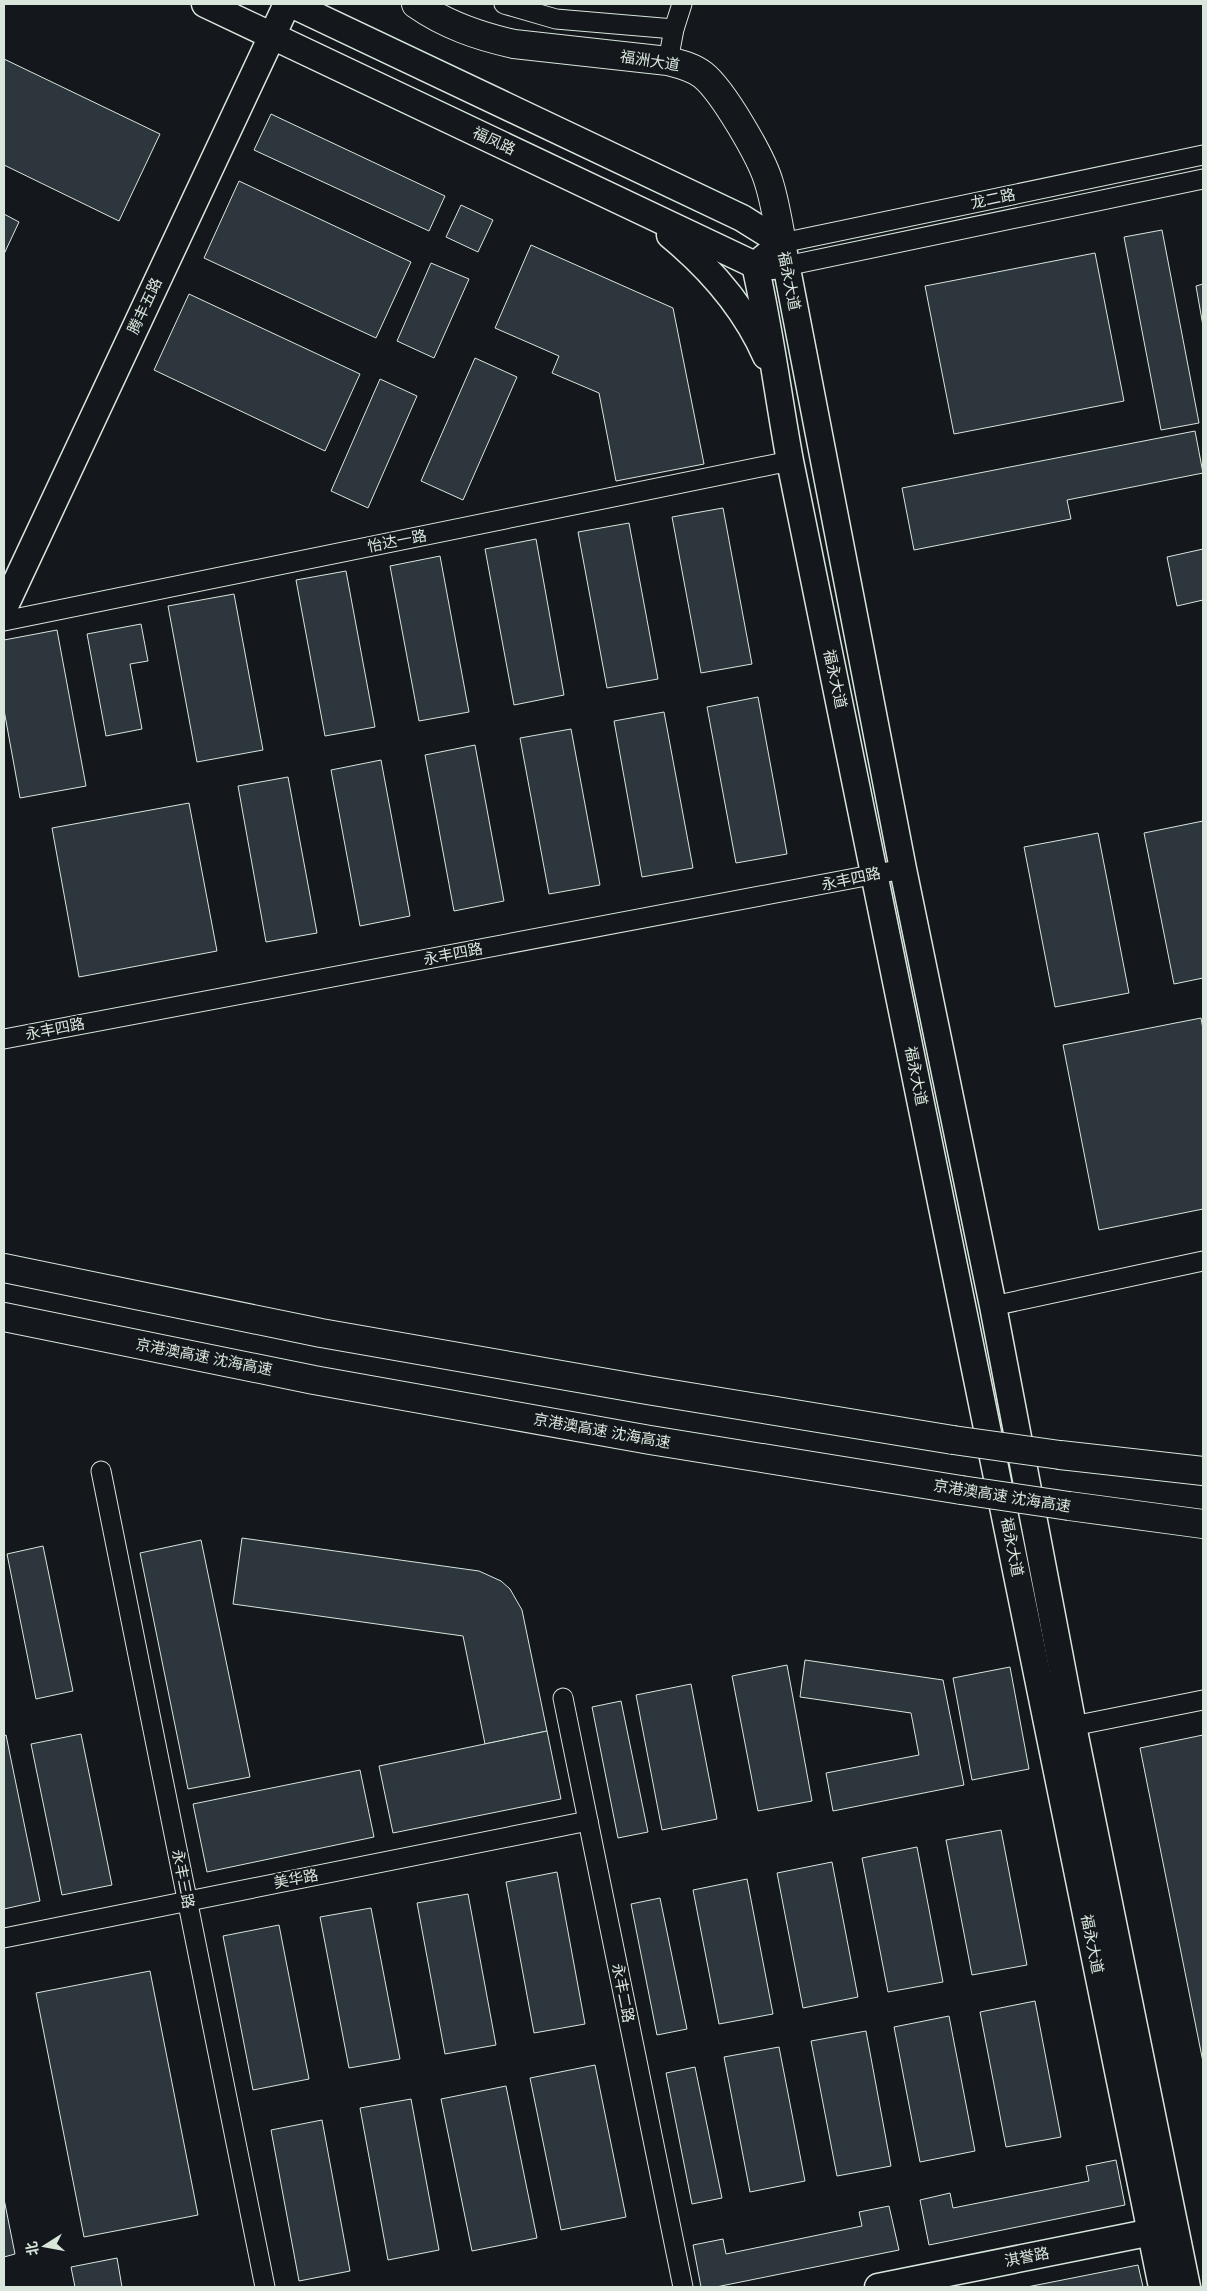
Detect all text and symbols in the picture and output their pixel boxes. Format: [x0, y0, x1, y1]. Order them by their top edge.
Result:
street label: 福洲大道 [619, 46, 681, 75]
street label: 福凤路 [470, 122, 519, 159]
street label: 龙二路 [969, 185, 1017, 212]
street label: 福永大道 [774, 250, 805, 312]
street label: 腾丰五路 [123, 275, 166, 337]
street label: 怡达一路 [366, 525, 428, 556]
street label: 福永大道 [820, 648, 851, 710]
street label: 永丰四路 [820, 863, 882, 894]
street label: 永丰四路 [422, 938, 484, 969]
street label: 永丰四路 [24, 1013, 86, 1044]
street label: 福永大道 [901, 1045, 932, 1107]
street label: 京港澳高速 沈海高速 [134, 1334, 274, 1379]
street label: 京港澳高速 沈海高速 [532, 1409, 672, 1452]
street label: 京港澳高速 沈海高速 [932, 1475, 1072, 1516]
street label: 福永大道 [997, 1516, 1028, 1578]
street label: 永丰三路 [168, 1848, 199, 1910]
street label: 美华路 [272, 1865, 320, 1892]
street label: 福永大道 [1077, 1913, 1108, 1975]
street label: 永丰二路 [608, 1962, 639, 2024]
north arrow [20, 2221, 70, 2271]
text: 北 [22, 2240, 42, 2257]
street label: 淇誉路 [1003, 2243, 1051, 2270]

